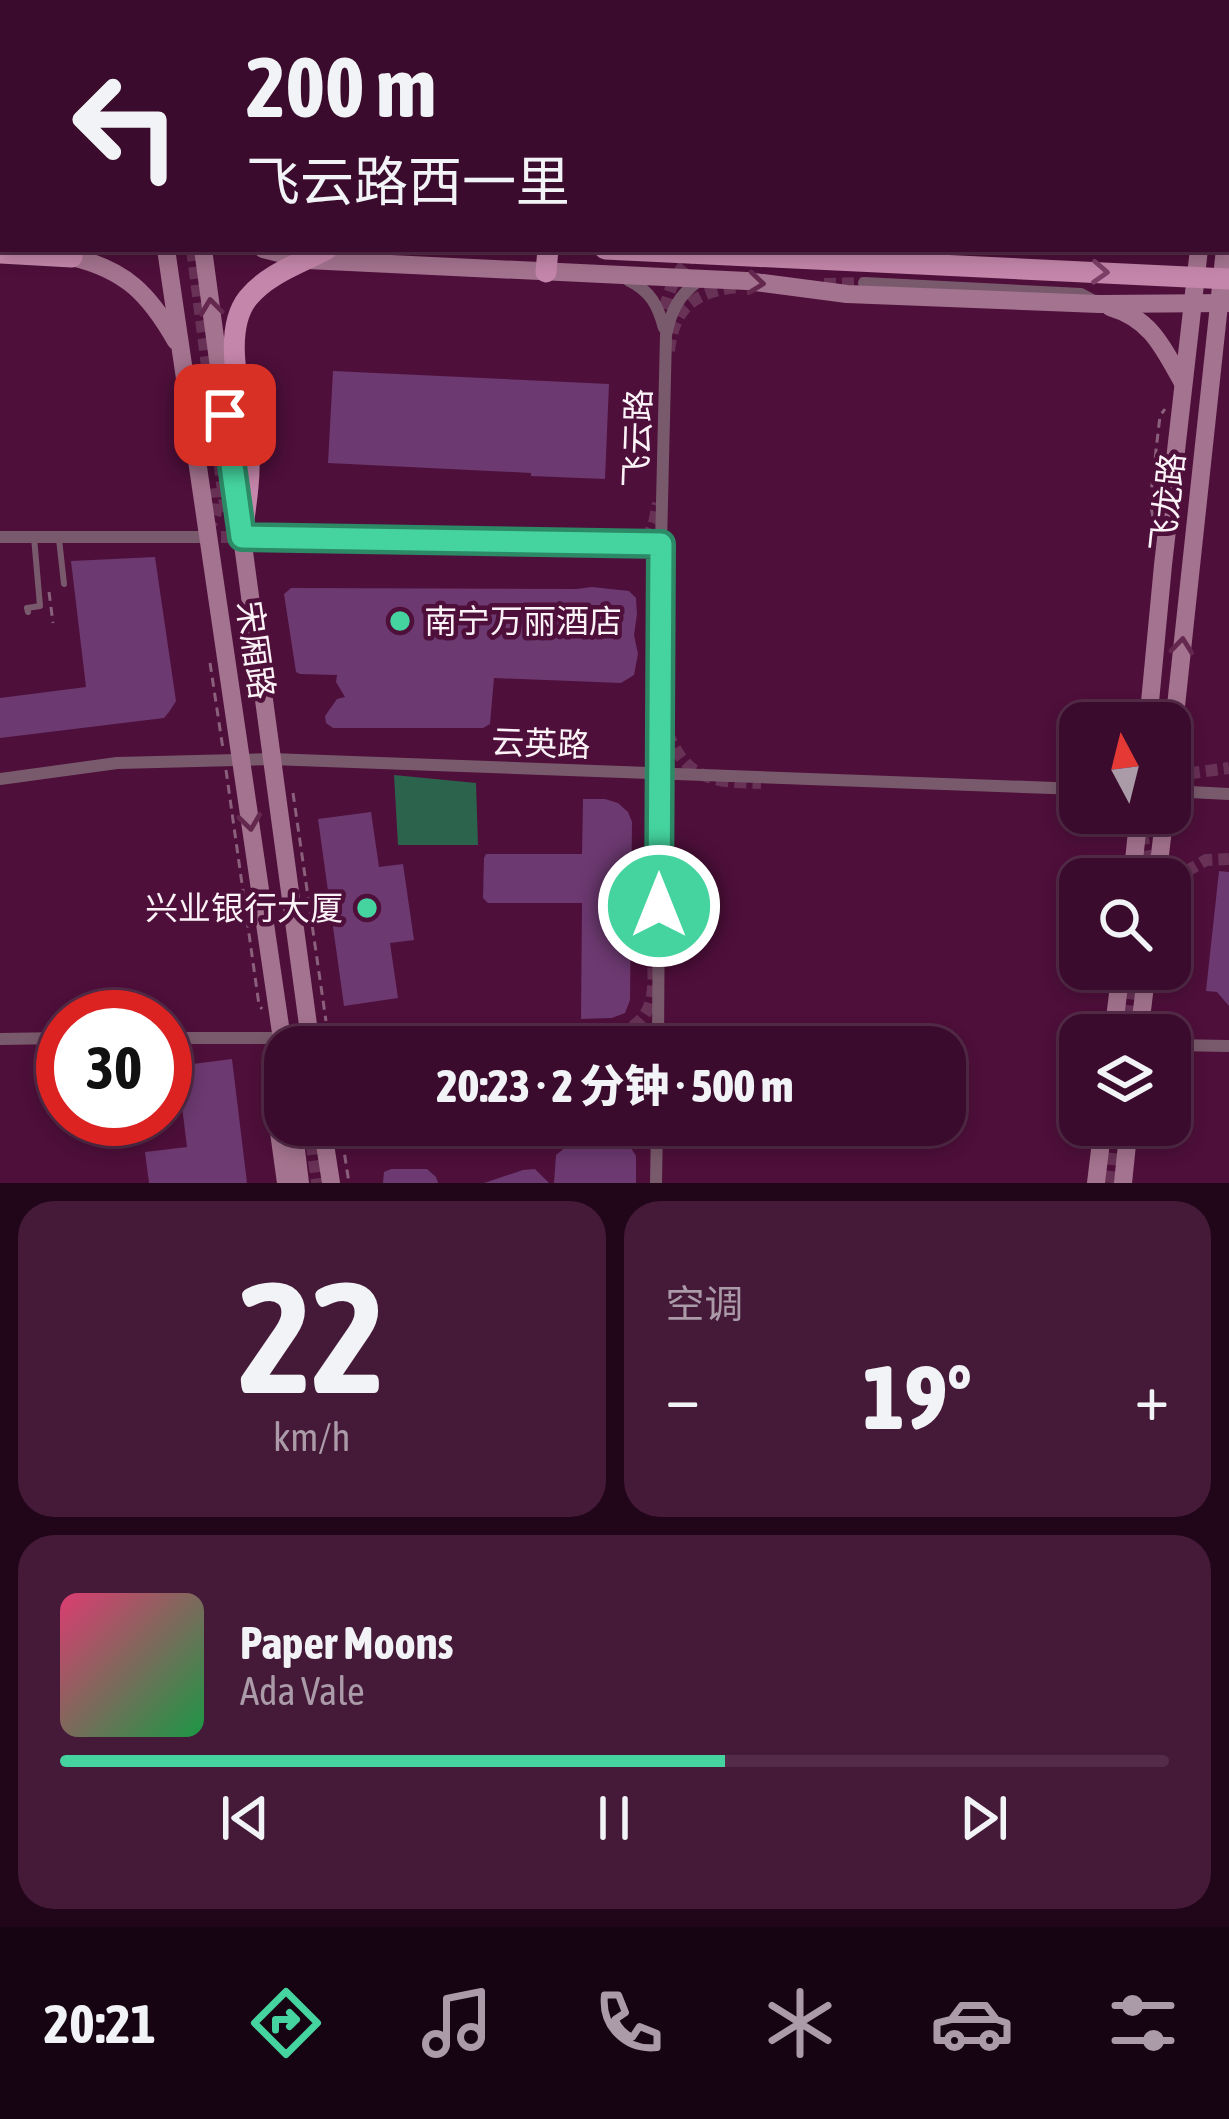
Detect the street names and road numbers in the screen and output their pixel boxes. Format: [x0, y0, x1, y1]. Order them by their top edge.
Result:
street label: 飞云路 [616, 388, 658, 488]
street label: 飞龙路 [1143, 451, 1191, 553]
street label: 宋厢路 [230, 598, 282, 702]
street label: 云英路 [491, 722, 591, 764]

